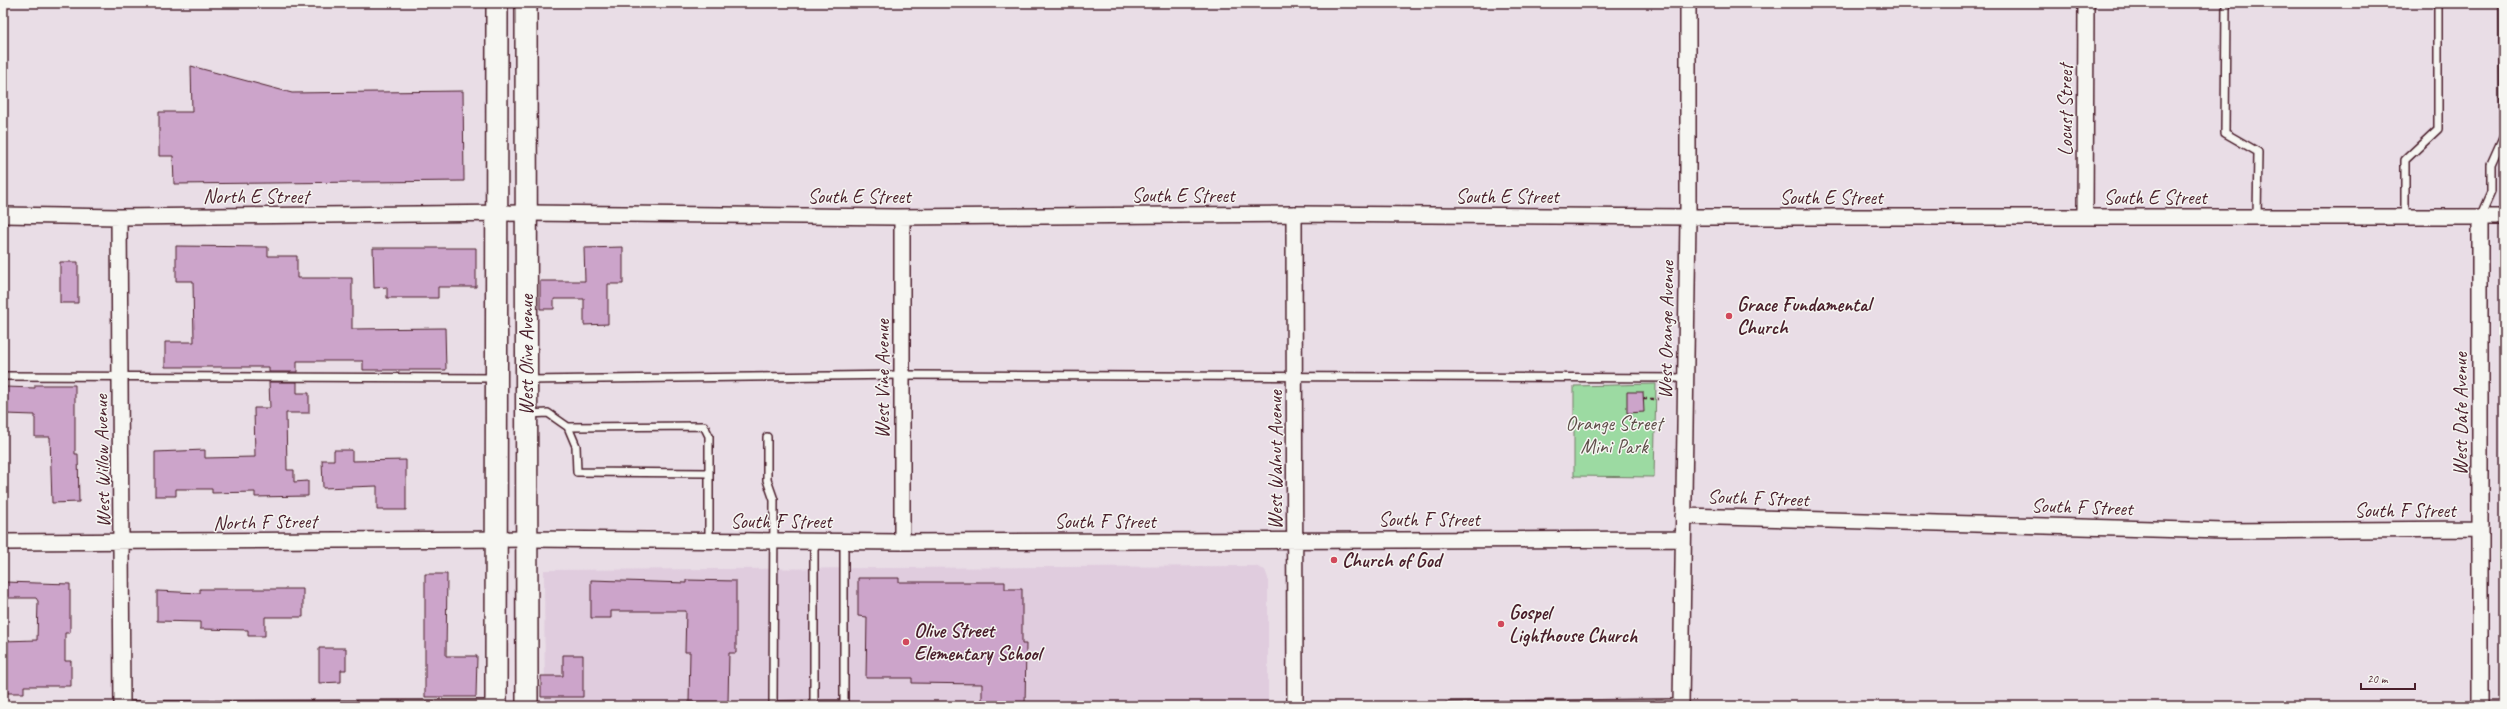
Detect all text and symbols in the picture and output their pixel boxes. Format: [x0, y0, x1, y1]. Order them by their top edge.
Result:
street label: Locust Street [2053, 61, 2078, 156]
street label: South E Street [1131, 183, 1237, 208]
street label: North E Street [203, 184, 312, 209]
street label: South E Street [807, 184, 913, 209]
street label: South E Street [1455, 184, 1561, 209]
street label: South E Street [1779, 185, 1885, 210]
street label: South E Street [2103, 185, 2209, 210]
street label: West Orange Avenue [1652, 259, 1680, 399]
place label: Grace Fundamental Church [1737, 292, 1874, 340]
street label: West Olive Avenue [514, 293, 539, 415]
marker: Grace Fundamental Church [1724, 311, 1734, 321]
street label: West Vine Avenue [870, 318, 895, 439]
street label: West Date Avenue [2448, 351, 2473, 475]
street label: West Walnut Avenue [1263, 389, 1288, 530]
street label: West Willow Avenue [88, 393, 116, 528]
park label: Orange Street Mini Park [1566, 411, 1666, 459]
street label: South F Street [1707, 484, 1811, 512]
street label: South F Street [2031, 493, 2135, 521]
street label: South F Street [2354, 498, 2458, 523]
street label: South F Street [1378, 507, 1482, 532]
street label: North F Street [213, 509, 320, 535]
street label: South F Street [730, 509, 834, 534]
street label: South F Street [1054, 509, 1158, 534]
place label: Church of God [1342, 548, 1445, 573]
marker: Church of God [1329, 555, 1339, 565]
place label: Gospel Lighthouse Church [1509, 600, 1638, 648]
place label: Olive Street Elementary School [914, 618, 1044, 666]
marker: Gospel Lighthouse Church [1496, 619, 1506, 629]
marker: Olive Street Elementary School [901, 637, 911, 647]
scale bar [2361, 665, 2415, 691]
text: 20 m [2367, 671, 2389, 687]

